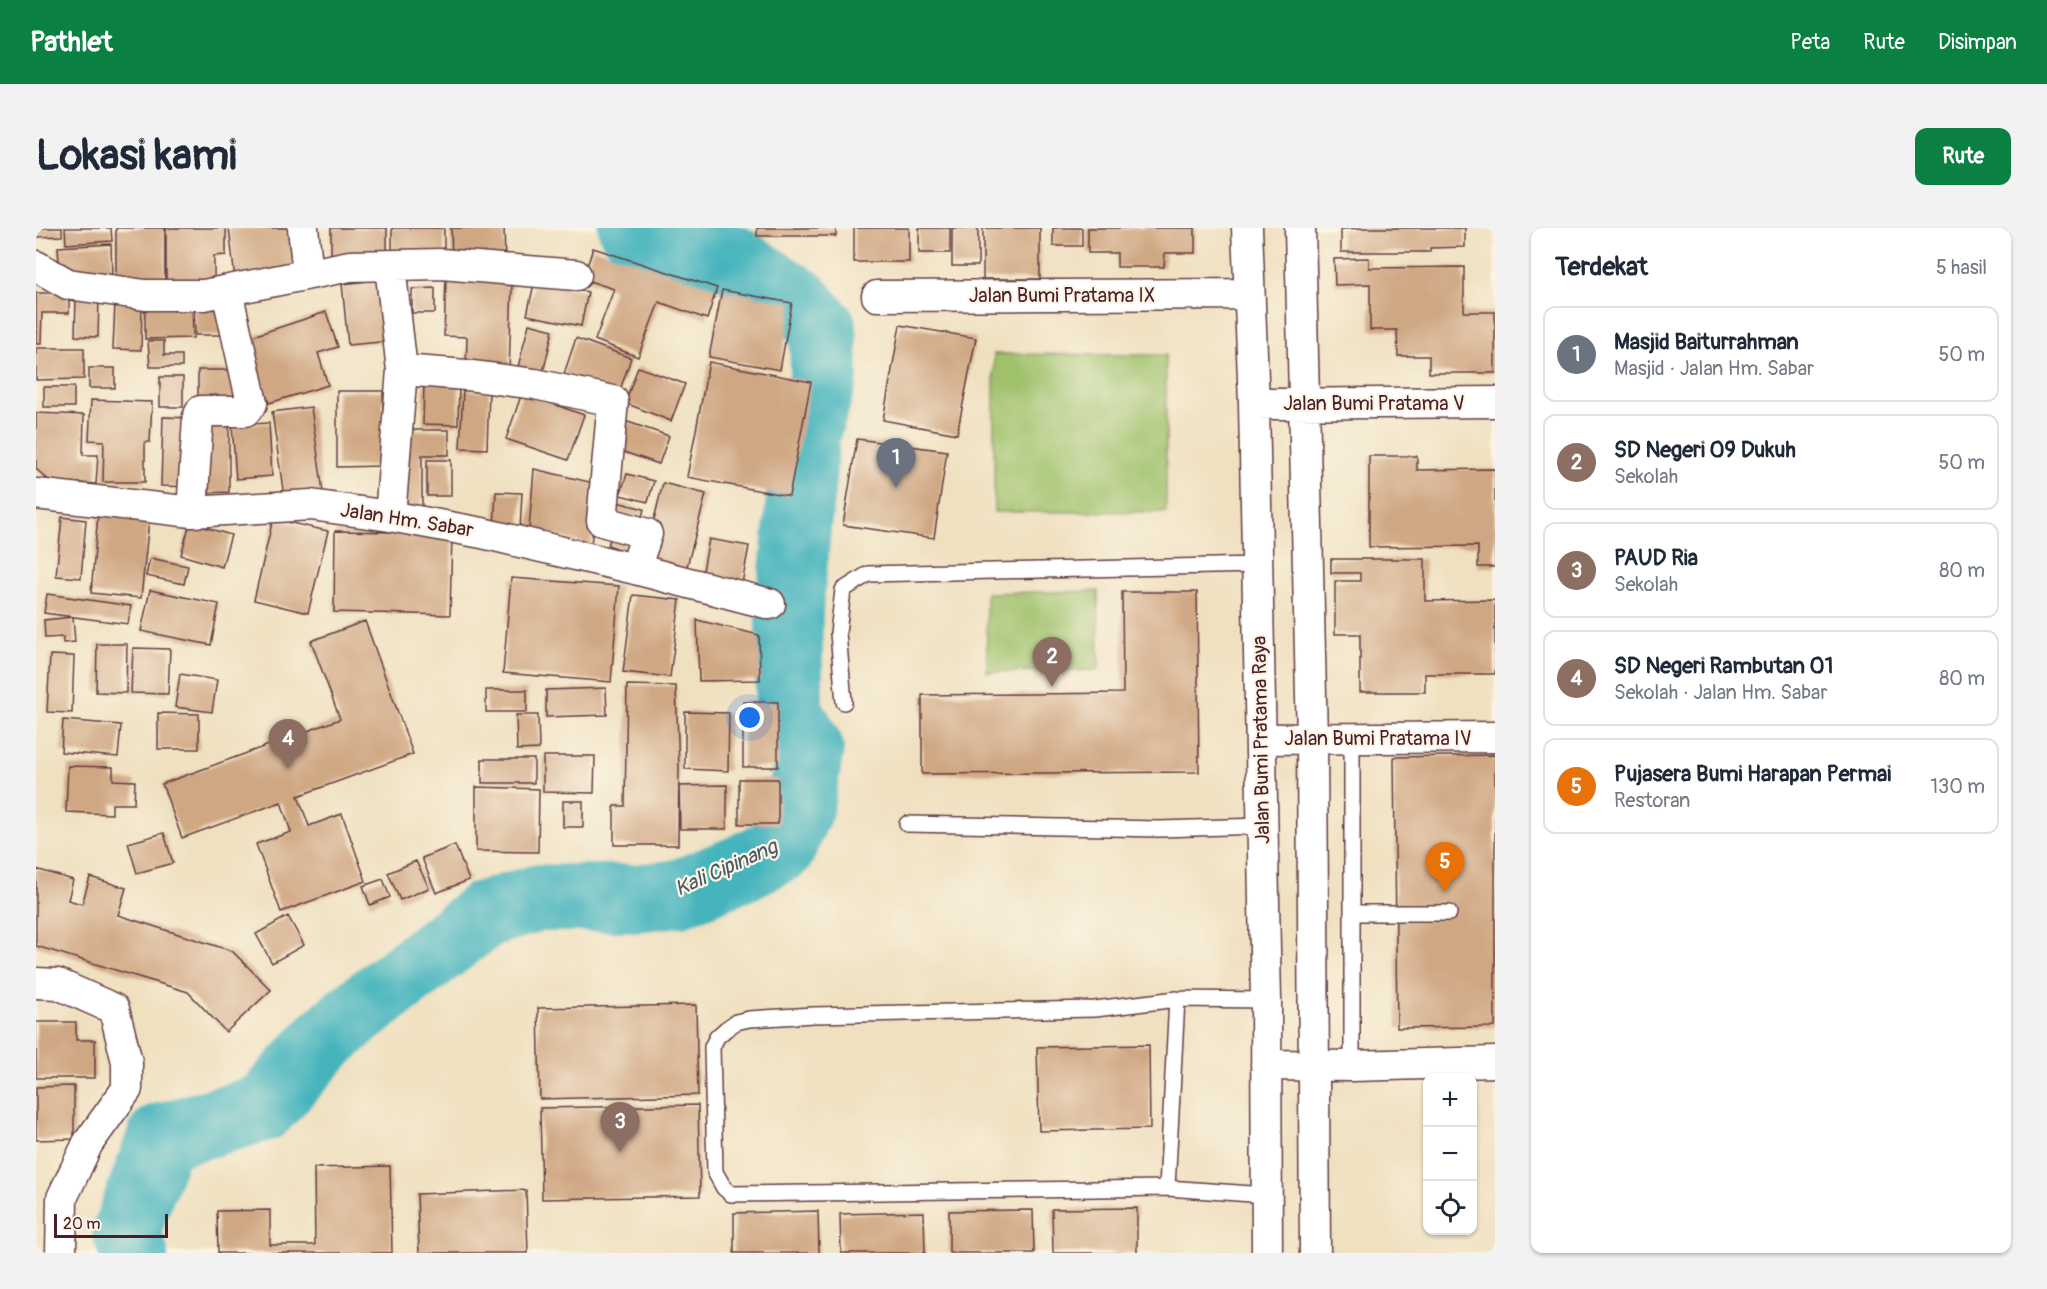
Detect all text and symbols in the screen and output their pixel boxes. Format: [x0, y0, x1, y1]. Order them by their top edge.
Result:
text: Pathlet [30, 25, 113, 60]
text: Peta [1790, 29, 1830, 56]
text: Rute [1863, 29, 1905, 56]
text: Disimpan [1938, 29, 2017, 56]
button: Rute [1915, 128, 2011, 185]
text: Lokasi kami [36, 130, 236, 182]
text: Terdekat [1555, 251, 1648, 283]
text: 5 hasil [1936, 255, 1987, 280]
street label: Jalan Bumi Pratama IX [969, 283, 1155, 308]
text: Masjid Baiturrahman [1614, 328, 1799, 356]
text: 1 [1573, 342, 1580, 367]
text: 50 m [1938, 342, 1985, 367]
text: Masjid · Jalan Hm. Sabar [1614, 356, 1814, 381]
street label: Jalan Bumi Pratama V [1283, 391, 1465, 416]
text: SD Negeri 09 Dukuh [1614, 436, 1796, 464]
pin: 1 [876, 438, 916, 488]
text: 2 [1571, 450, 1582, 475]
text: 50 m [1938, 450, 1985, 475]
text: Sekolah [1614, 464, 1678, 489]
street label: Jalan Hm. Sabar [339, 497, 475, 543]
text: PAUD Ria [1614, 544, 1698, 572]
text: 3 [1571, 558, 1582, 583]
text: 80 m [1939, 558, 1985, 583]
text: Sekolah [1614, 572, 1678, 597]
street label: Jalan Bumi Pratama Raya [1247, 636, 1275, 844]
pin: 2 [1032, 638, 1072, 687]
text: SD Negeri Rambutan 01 [1614, 652, 1833, 680]
text: 4 [1571, 666, 1582, 691]
text: 80 m [1939, 666, 1985, 691]
text: Sekolah · Jalan Hm. Sabar [1614, 680, 1828, 705]
your location [735, 703, 764, 732]
pin: 4 [268, 720, 308, 769]
street label: Jalan Bumi Pratama IV [1284, 726, 1472, 751]
text: Pujasera Bumi Harapan Permai [1614, 760, 1891, 788]
text: 5 [1571, 774, 1582, 799]
text: 130 m [1930, 774, 1985, 799]
text: Restoran [1614, 788, 1690, 813]
water label: Kali Cipinang [671, 833, 783, 903]
pin: 5 [1426, 842, 1464, 892]
map controls [1423, 1073, 1477, 1235]
button: + [1423, 1073, 1477, 1127]
pin: 3 [600, 1102, 640, 1152]
button: − [1423, 1127, 1477, 1181]
button: locate [1423, 1181, 1477, 1235]
scale bar [54, 1211, 168, 1238]
text: 20 m [63, 1214, 101, 1234]

